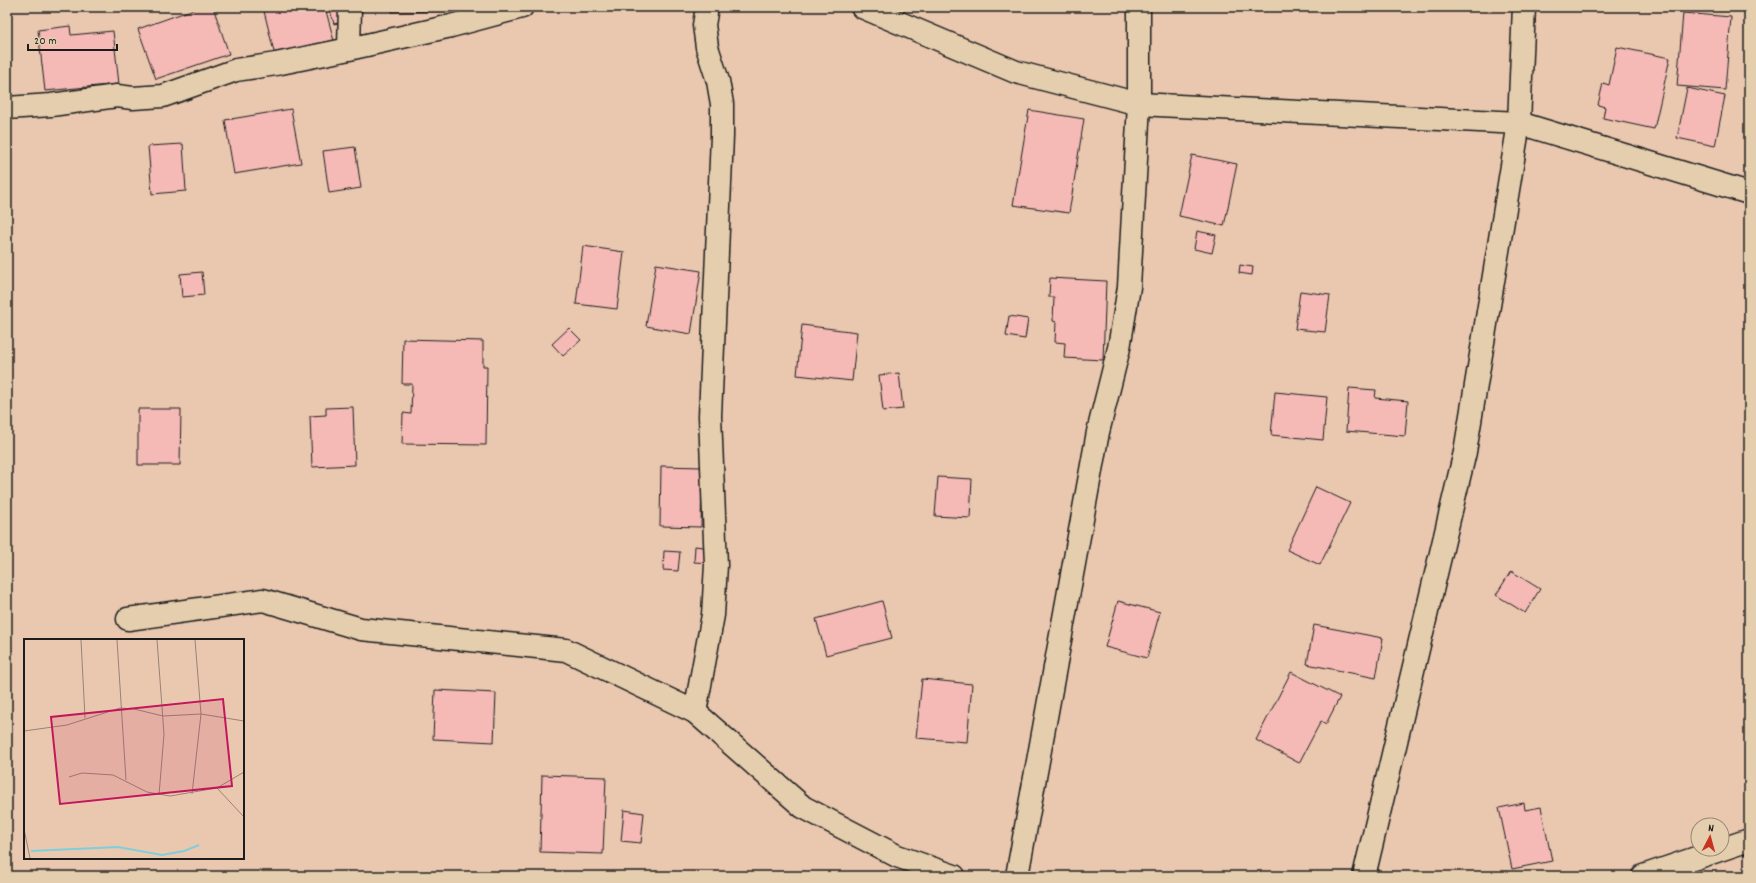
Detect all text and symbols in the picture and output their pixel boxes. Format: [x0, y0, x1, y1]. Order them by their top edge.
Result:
scale bar [28, 26, 117, 52]
text: 20 m [34, 33, 57, 50]
inset map [24, 639, 244, 859]
north arrow [1690, 817, 1730, 857]
text: N [1707, 821, 1715, 837]

